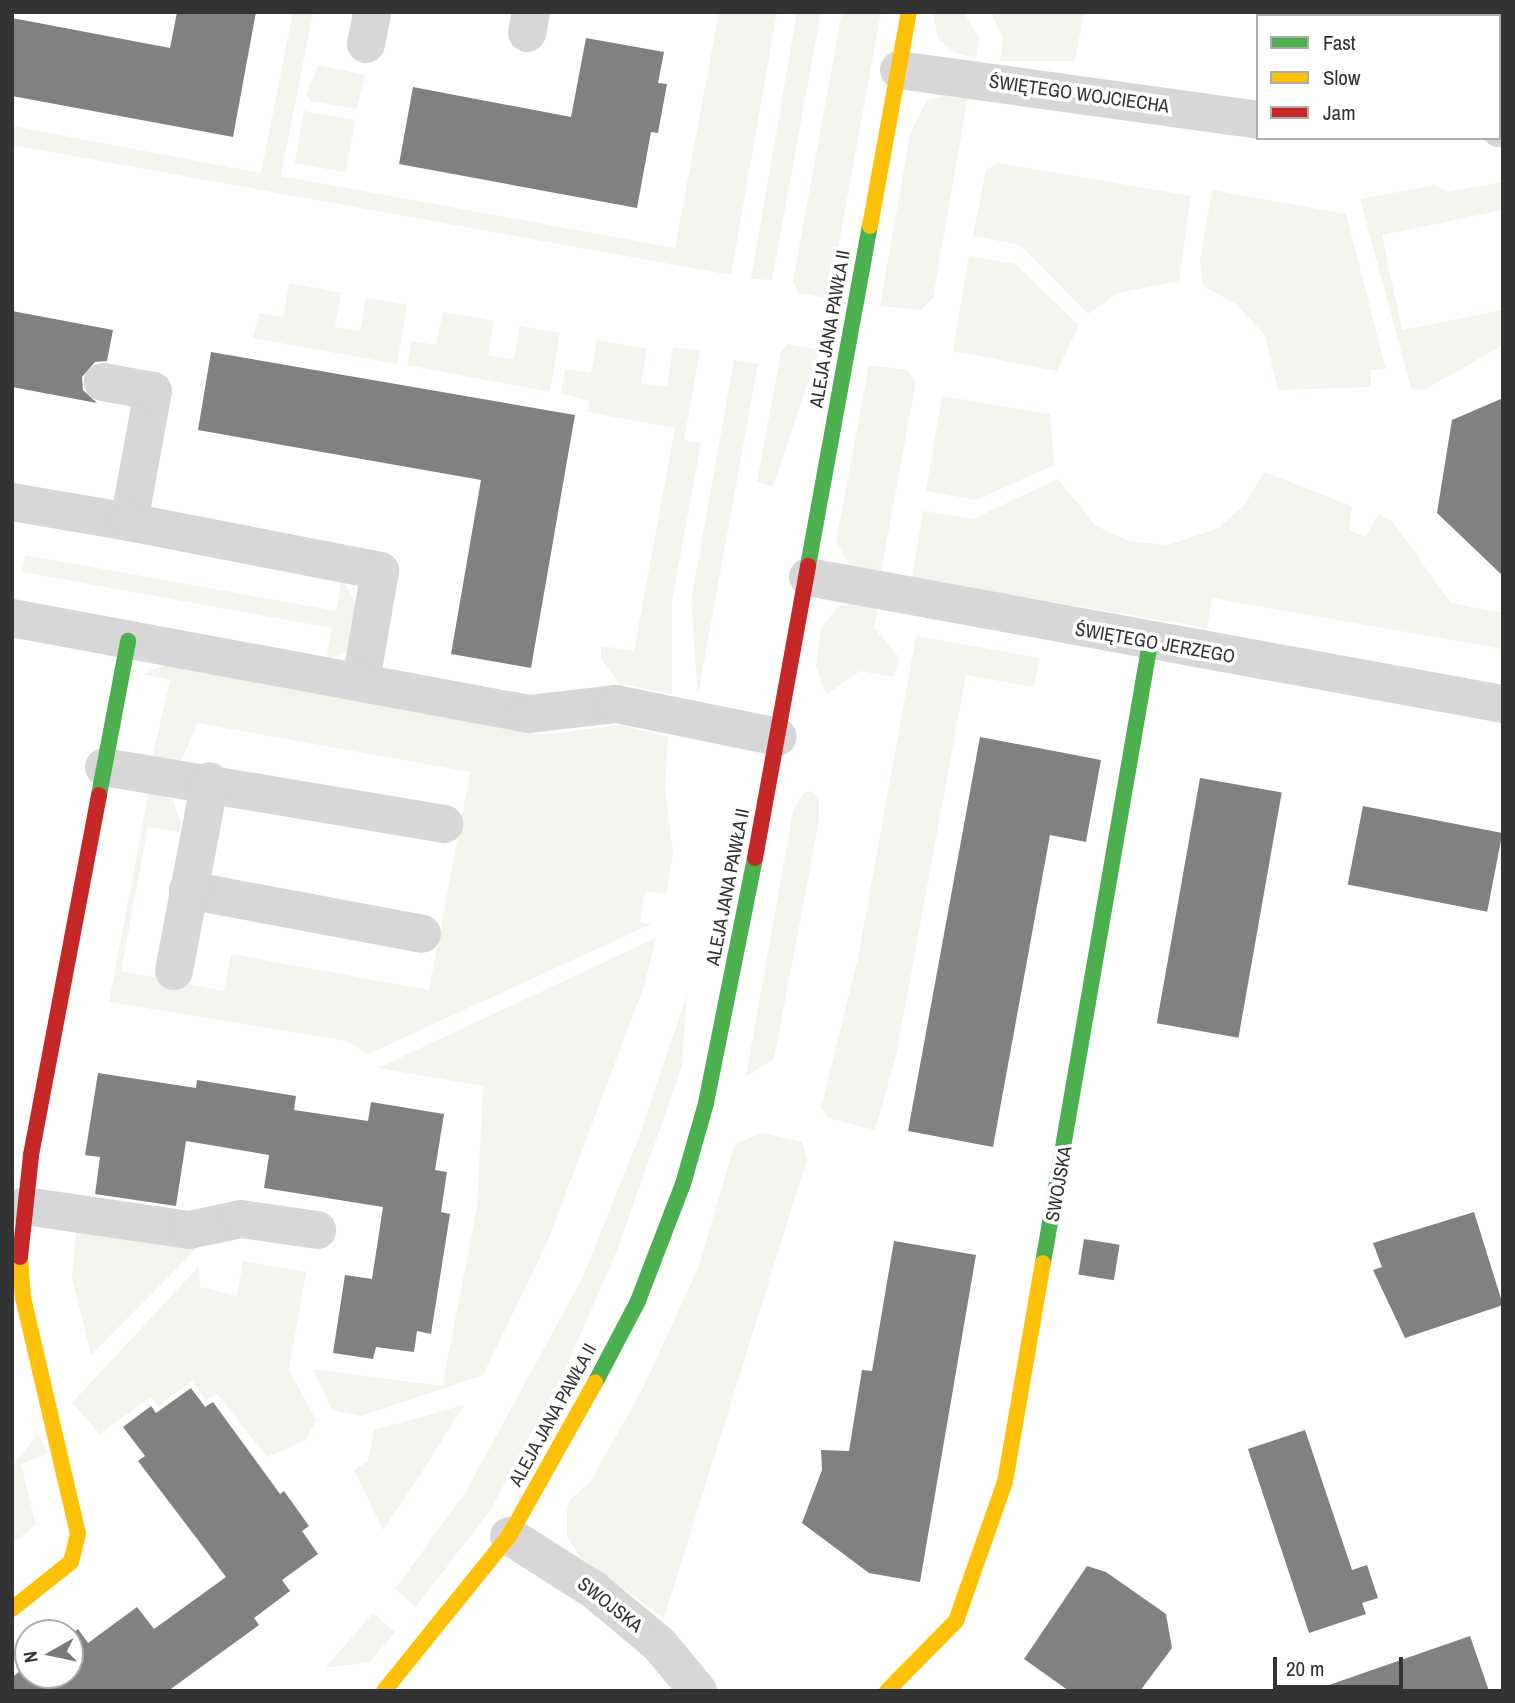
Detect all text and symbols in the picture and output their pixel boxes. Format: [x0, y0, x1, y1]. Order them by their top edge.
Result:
legend [1256, 14, 1501, 140]
text: Fast [1323, 28, 1356, 57]
text: Slow [1323, 63, 1360, 92]
street label: ŚWIĘTEGO WOJCIECHA [987, 70, 1171, 118]
text: Jam [1323, 98, 1356, 127]
street label: ALEJA JANA PAWŁA II [805, 247, 855, 411]
street label: ŚWIĘTEGO JERZEGO [1073, 618, 1237, 668]
street label: ALEJA JANA PAWŁA II [701, 805, 755, 969]
street label: SWOJSKA [1041, 1145, 1077, 1223]
street label: ALEJA JANA PAWŁA II [504, 1339, 602, 1491]
street label: SWOJSKA [573, 1573, 647, 1637]
north arrow [14, 1619, 84, 1689]
scale bar [1277, 1644, 1406, 1688]
text: N [17, 1649, 44, 1665]
text: 20 m [1286, 1654, 1324, 1683]

